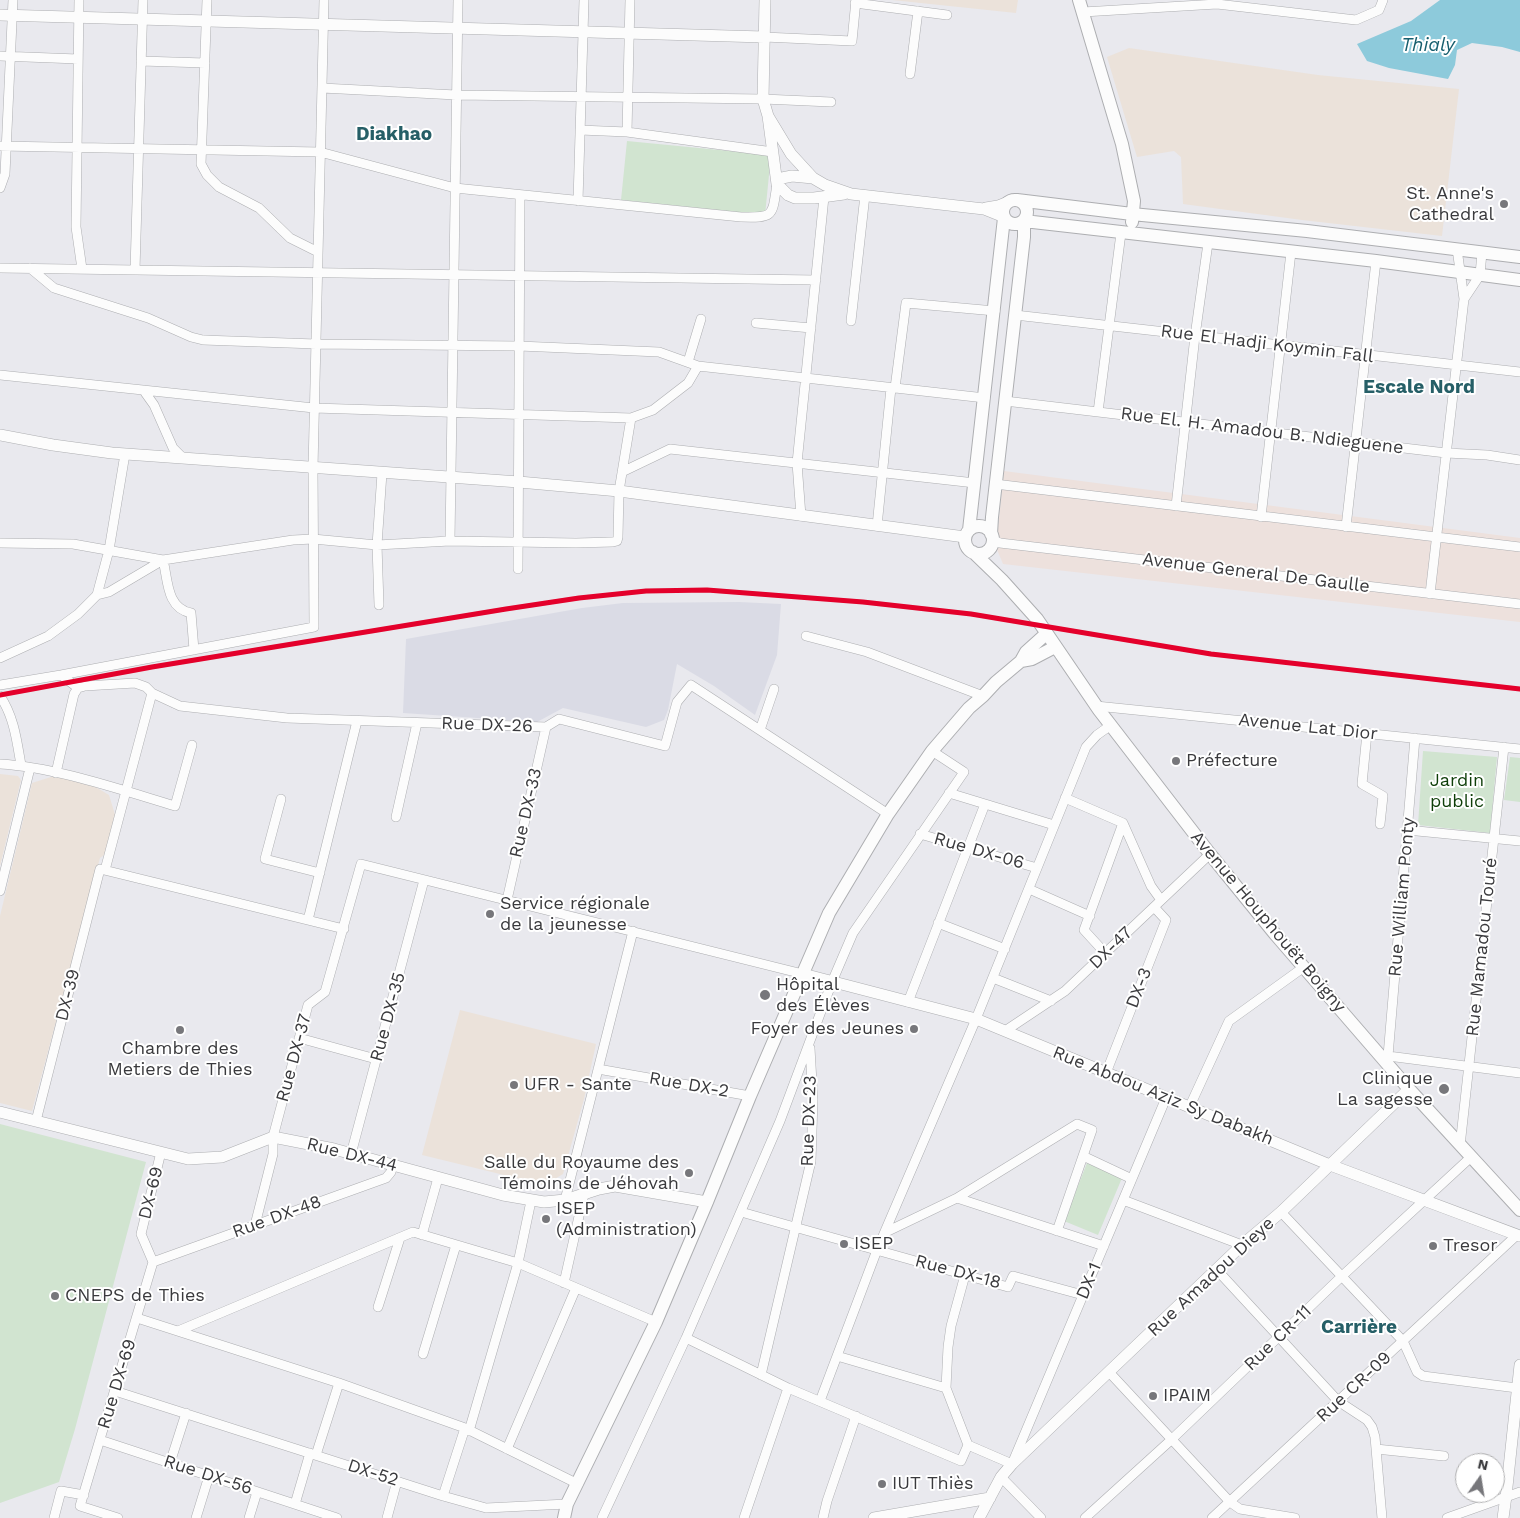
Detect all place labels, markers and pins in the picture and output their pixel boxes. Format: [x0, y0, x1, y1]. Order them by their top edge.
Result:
place label: St. Anne's Cathedral [1406, 183, 1494, 225]
marker: St. Anne's Cathedral [1498, 198, 1510, 210]
place label: Préfecture [1186, 750, 1278, 772]
marker: Préfecture [1170, 755, 1182, 767]
place label: Service régionale de la jeunesse [500, 893, 650, 936]
marker: Service régionale de la jeunesse [484, 908, 496, 920]
place label: Hôpital des Élèves [776, 974, 870, 1016]
marker: Hôpital des Élèves [758, 988, 772, 1002]
place label: Foyer des Jeunes [750, 1018, 904, 1040]
marker: Foyer des Jeunes [908, 1023, 920, 1035]
marker: Chambre des Metiers de Thies [174, 1024, 186, 1036]
place label: Chambre des Metiers de Thies [108, 1038, 252, 1080]
place label: Clinique La sagesse [1337, 1068, 1433, 1110]
place label: UFR - Sante [524, 1074, 632, 1096]
marker: UFR - Sante [508, 1079, 520, 1091]
marker: Clinique La sagesse [1437, 1082, 1451, 1096]
place label: Salle du Royaume des Témoins de Jéhovah [484, 1152, 679, 1194]
marker: Salle du Royaume des Témoins de Jéhovah [683, 1167, 695, 1179]
place label: ISEP (Administration) [556, 1198, 697, 1240]
marker: ISEP (Administration) [540, 1213, 552, 1225]
place label: ISEP [854, 1233, 893, 1255]
place label: Tresor [1443, 1235, 1498, 1257]
marker: ISEP [838, 1238, 850, 1250]
marker: Tresor [1427, 1240, 1439, 1252]
place label: CNEPS de Thies [65, 1285, 205, 1307]
marker: CNEPS de Thies [49, 1290, 61, 1302]
place label: IPAIM [1163, 1385, 1211, 1407]
marker: IPAIM [1147, 1390, 1159, 1402]
place label: IUT Thiès [892, 1473, 973, 1495]
marker: IUT Thiès [876, 1478, 888, 1490]

